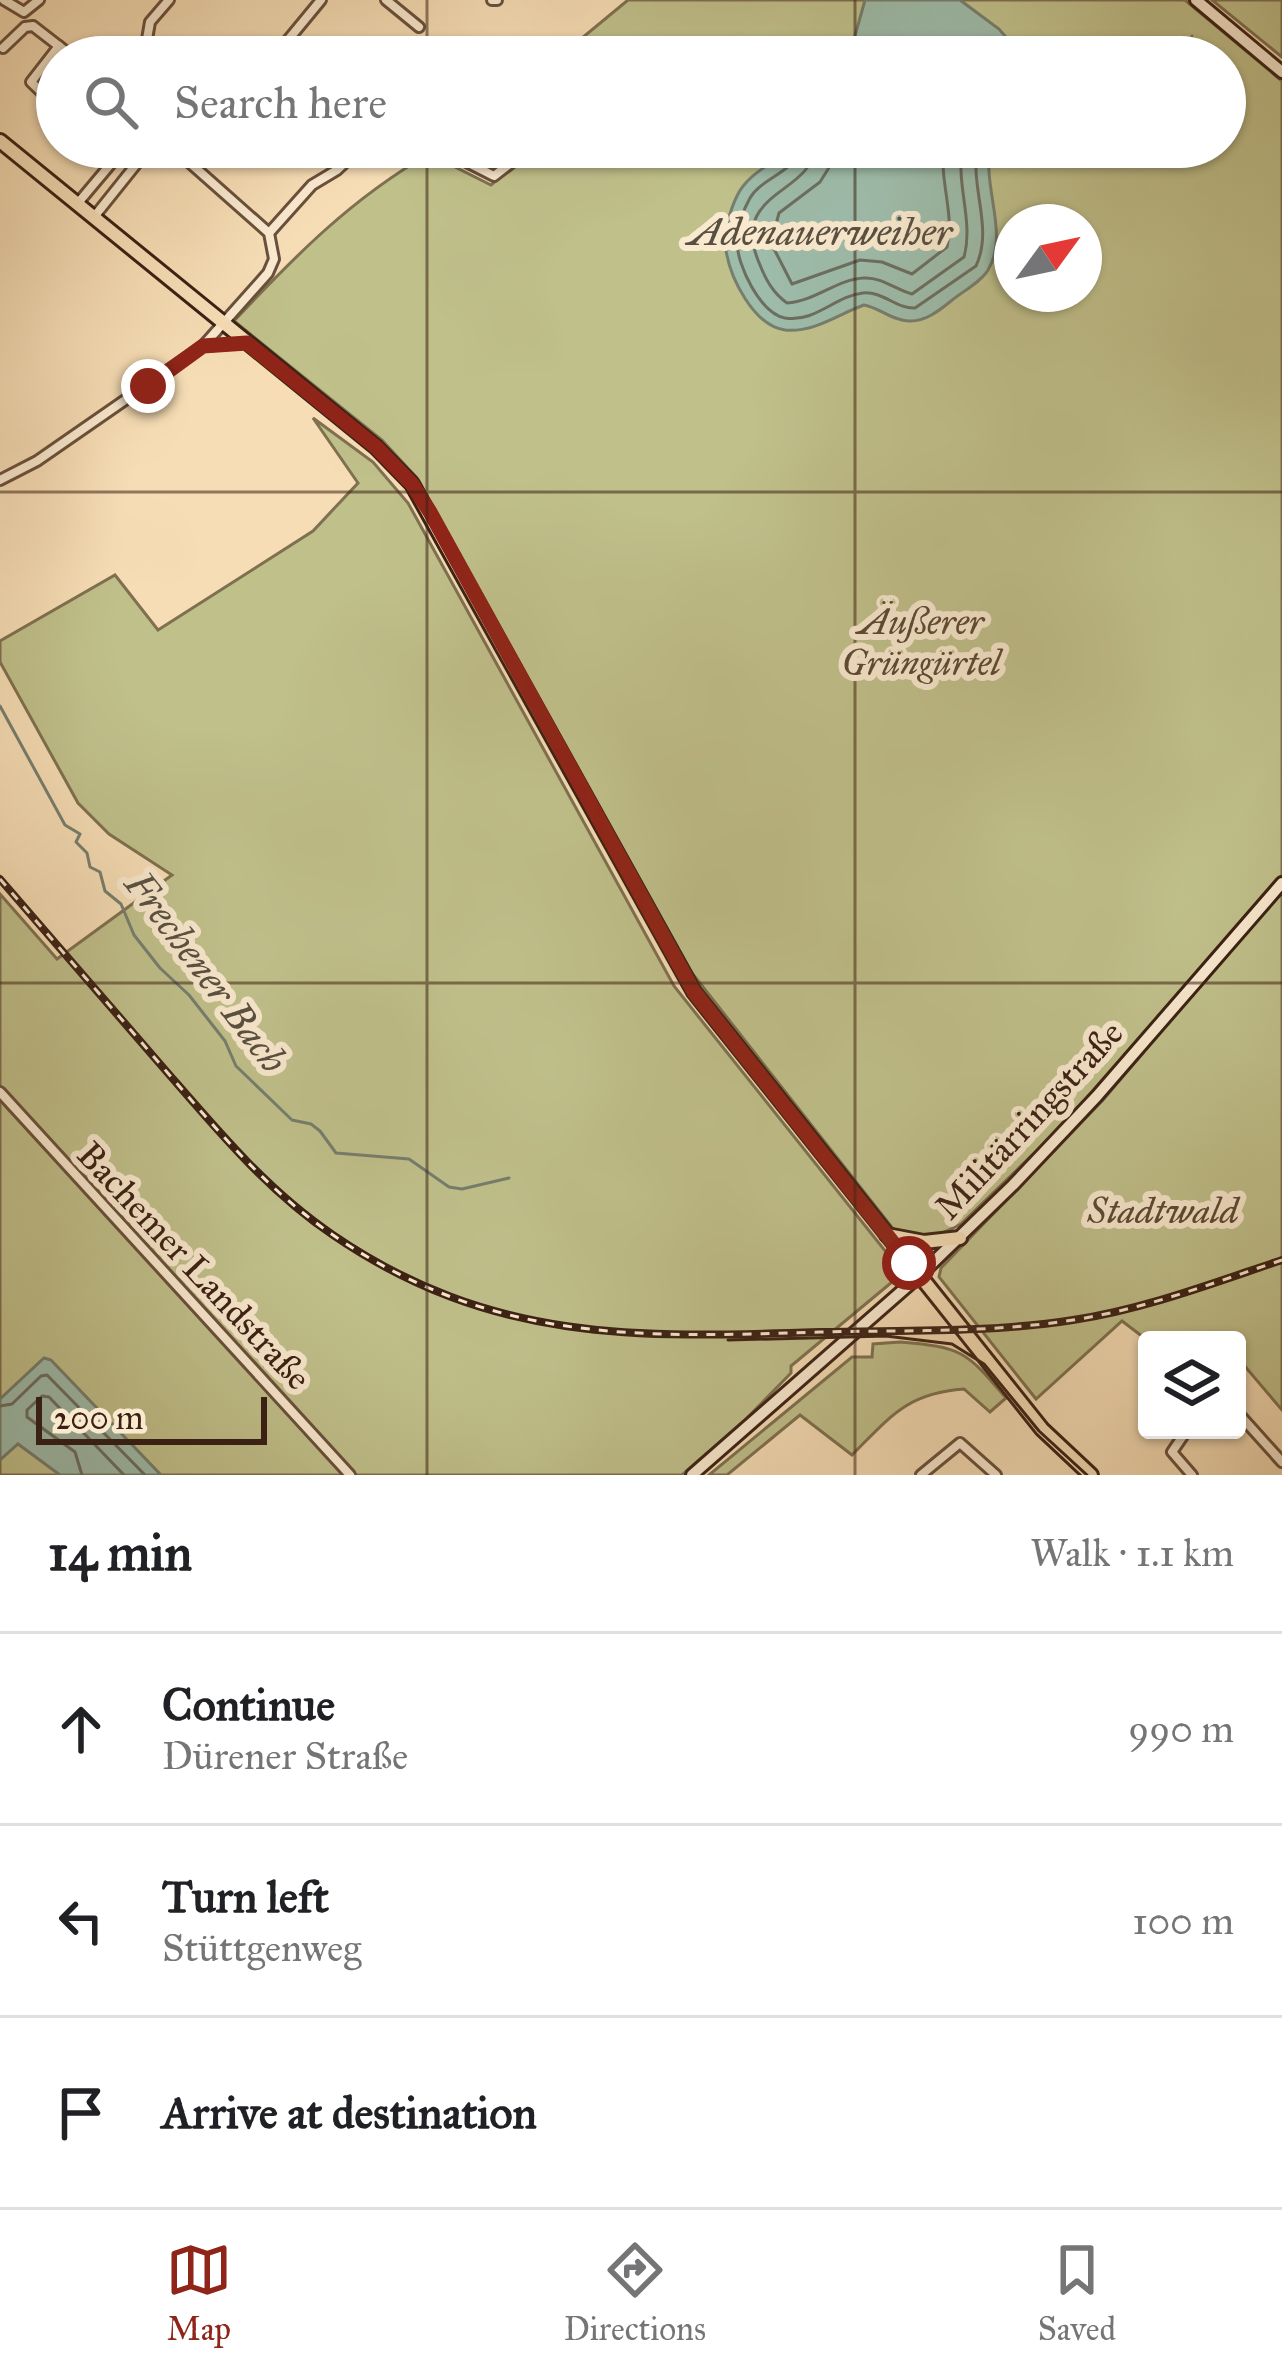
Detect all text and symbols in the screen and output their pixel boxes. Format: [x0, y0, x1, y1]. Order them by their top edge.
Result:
search box [36, 36, 1246, 168]
icon: search [78, 69, 144, 135]
text: Search here [174, 75, 387, 130]
north arrow [994, 204, 1102, 312]
water label: Adenauerweiher [684, 208, 954, 256]
route end [121, 359, 175, 413]
park label: Äußerer Grüngürtel [841, 600, 1004, 685]
water label: Frechener Bach [114, 861, 297, 1082]
street label: Militärringstraße [926, 1011, 1132, 1229]
street label: Bachemer Landstraße [68, 1133, 320, 1399]
park label: Stadtwald [1086, 1189, 1241, 1233]
route start [882, 1236, 936, 1290]
map controls [1138, 1331, 1246, 1439]
button: layers [1138, 1331, 1246, 1439]
scale bar [36, 1391, 267, 1444]
text: 200 m [54, 1398, 144, 1438]
text: 14 min [48, 1522, 192, 1584]
text: Walk · 1.1 km [1030, 1529, 1234, 1577]
text: Continue [162, 1677, 335, 1732]
icon: ahead [48, 1696, 114, 1762]
text: 990 m [1128, 1705, 1234, 1753]
text: Dürener Straße [162, 1732, 408, 1780]
text: Turn left [162, 1869, 329, 1924]
icon: left [48, 1888, 114, 1954]
text: 100 m [1132, 1897, 1234, 1945]
text: Stüttgenweg [162, 1924, 361, 1972]
icon: arrive [48, 2080, 114, 2146]
text: Arrive at destination [162, 2085, 537, 2140]
tab: Map [166, 2237, 232, 2349]
tab: Directions [564, 2237, 706, 2349]
tab: Saved [1038, 2237, 1116, 2349]

